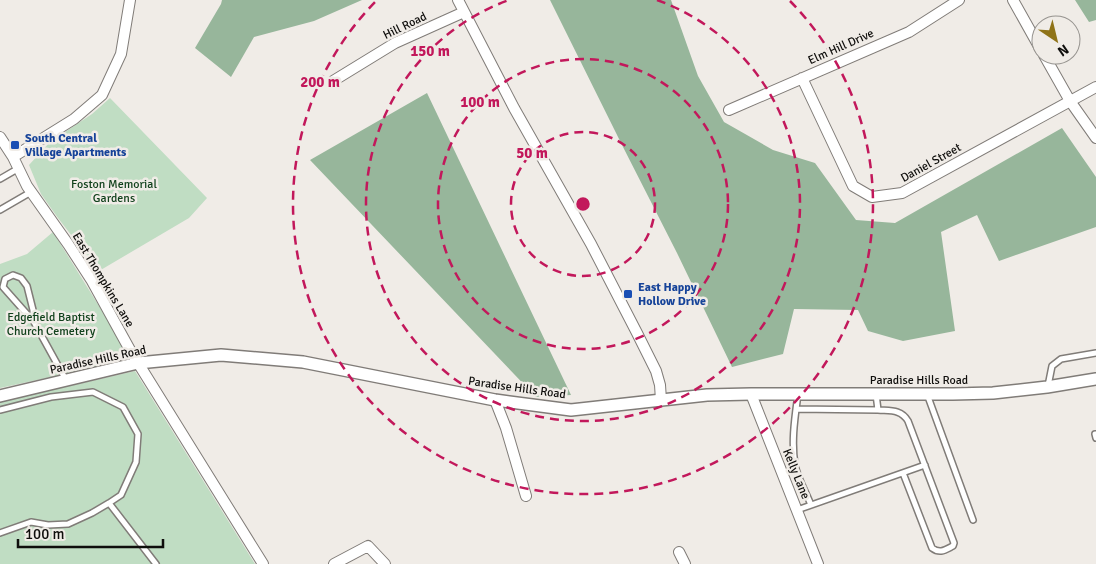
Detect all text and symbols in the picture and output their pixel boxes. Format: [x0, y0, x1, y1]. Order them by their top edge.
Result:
street label: Hill Road [381, 9, 429, 43]
north arrow [1031, 15, 1081, 65]
street label: Elm Hill Drive [806, 26, 876, 68]
text: N [1054, 40, 1072, 60]
text: 150 m [410, 42, 450, 60]
text: 200 m [300, 73, 340, 91]
text: 100 m [460, 93, 500, 111]
place label: South Central Village Apartments [25, 131, 127, 160]
marker: South Central Village Apartments [9, 139, 21, 151]
street label: Daniel Street [898, 140, 964, 186]
text: 50 m [516, 144, 548, 162]
park label: Foston Memorial Gardens [71, 177, 157, 206]
centre of rings [574, 195, 592, 213]
street label: East Thompkins Lane [69, 230, 137, 330]
place label: East Happy Hollow Drive [638, 280, 706, 309]
marker: East Happy Hollow Drive [622, 288, 634, 300]
park label: Edgefield Baptist Church Cemetery [7, 310, 96, 339]
street label: Paradise Hills Road [48, 342, 148, 378]
street label: Paradise Hills Road [870, 373, 968, 388]
street label: Paradise Hills Road [467, 374, 567, 402]
street label: Kelly Lane [779, 447, 813, 501]
scale bar [18, 516, 162, 548]
text: 100 m [25, 525, 65, 543]

